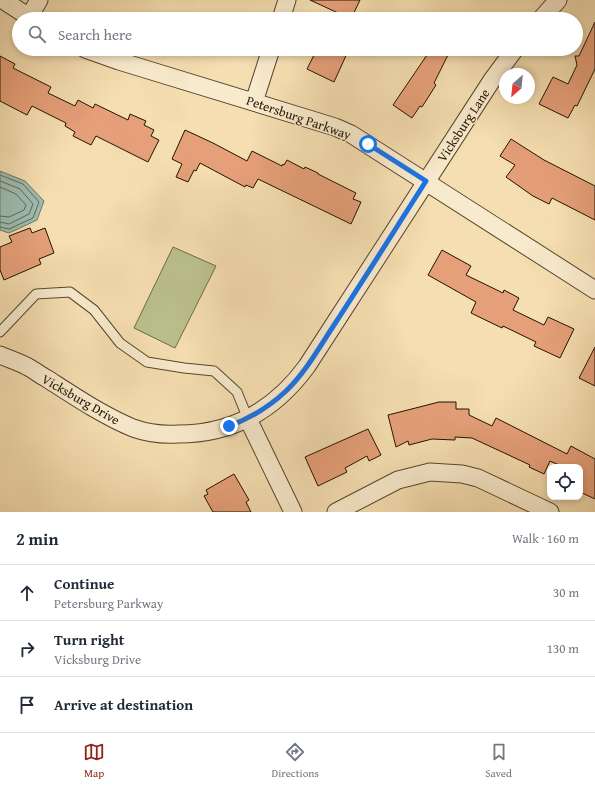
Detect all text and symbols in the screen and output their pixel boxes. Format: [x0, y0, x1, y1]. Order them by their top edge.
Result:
search box [12, 12, 583, 56]
icon: search [26, 23, 48, 45]
text: Search here [58, 24, 132, 45]
north arrow [499, 68, 535, 104]
street label: Vicksburg Lane [433, 85, 494, 166]
street label: Petersburg Parkway [244, 91, 354, 144]
route start [359, 135, 377, 153]
street label: Vicksburg Drive [38, 369, 123, 429]
route end [220, 417, 238, 435]
map controls [547, 464, 583, 500]
button: locate [547, 464, 583, 500]
text: 2 min [16, 526, 58, 551]
text: Walk · 160 m [512, 529, 579, 548]
text: Continue [54, 573, 115, 594]
icon: ahead [16, 582, 38, 604]
text: 30 m [553, 583, 579, 602]
text: Petersburg Parkway [54, 594, 164, 613]
text: Turn right [54, 629, 125, 650]
icon: right [16, 638, 38, 660]
text: 130 m [547, 639, 579, 658]
text: Vicksburg Drive [54, 650, 141, 669]
icon: arrive [16, 694, 38, 716]
text: Arrive at destination [54, 694, 193, 715]
tab: Map [83, 741, 105, 781]
tab: Directions [272, 741, 319, 781]
tab: Saved [485, 741, 512, 781]

